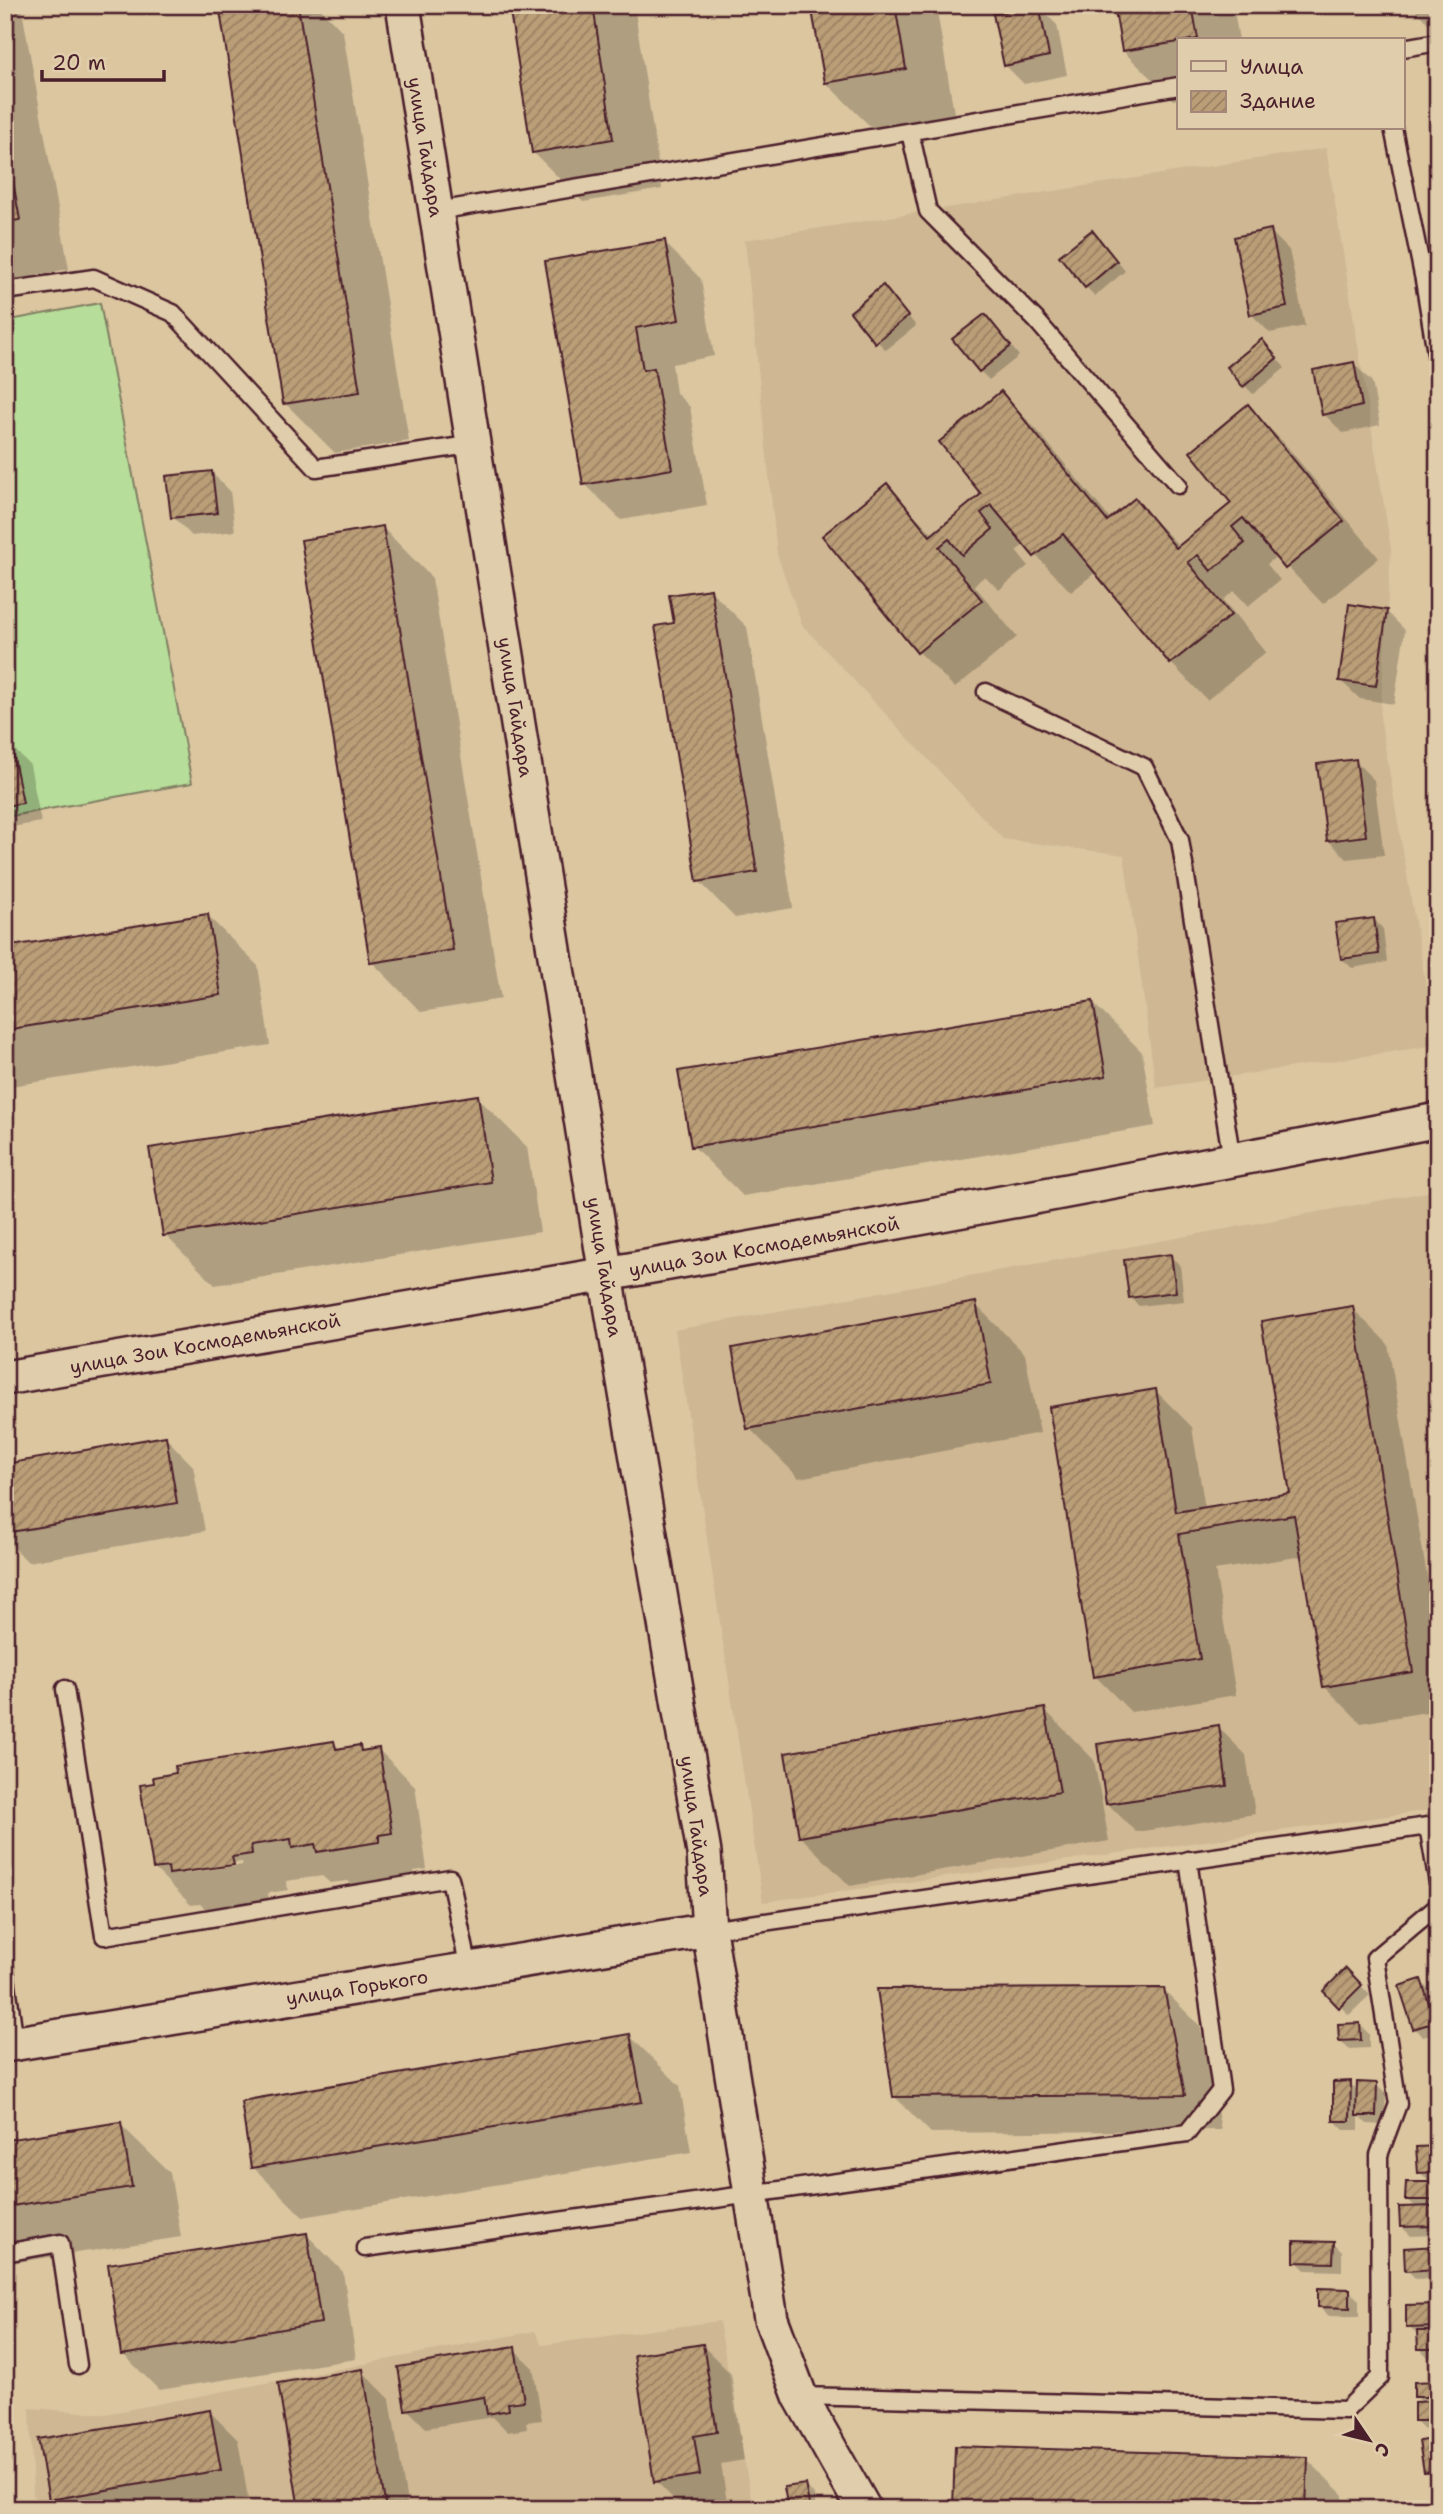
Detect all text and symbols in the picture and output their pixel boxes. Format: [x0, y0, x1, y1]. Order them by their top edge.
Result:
scale bar [42, 38, 164, 82]
legend [1177, 38, 1404, 130]
text: 20 m [52, 49, 106, 77]
text: Улица [1240, 53, 1303, 81]
street label: улица Гайдара [402, 75, 449, 219]
text: Здание [1240, 87, 1316, 115]
street label: улица Гайдара [492, 635, 539, 779]
street label: улица Гайдара [581, 1195, 628, 1339]
street label: улица Зои Космодемьянской [627, 1210, 901, 1283]
street label: улица Зои Космодемьянской [68, 1307, 342, 1380]
street label: улица Гайдара [674, 1754, 719, 1898]
street label: улица Горького [284, 1964, 430, 2011]
north arrow [1334, 2406, 1404, 2476]
text: С [1369, 2438, 1396, 2461]

